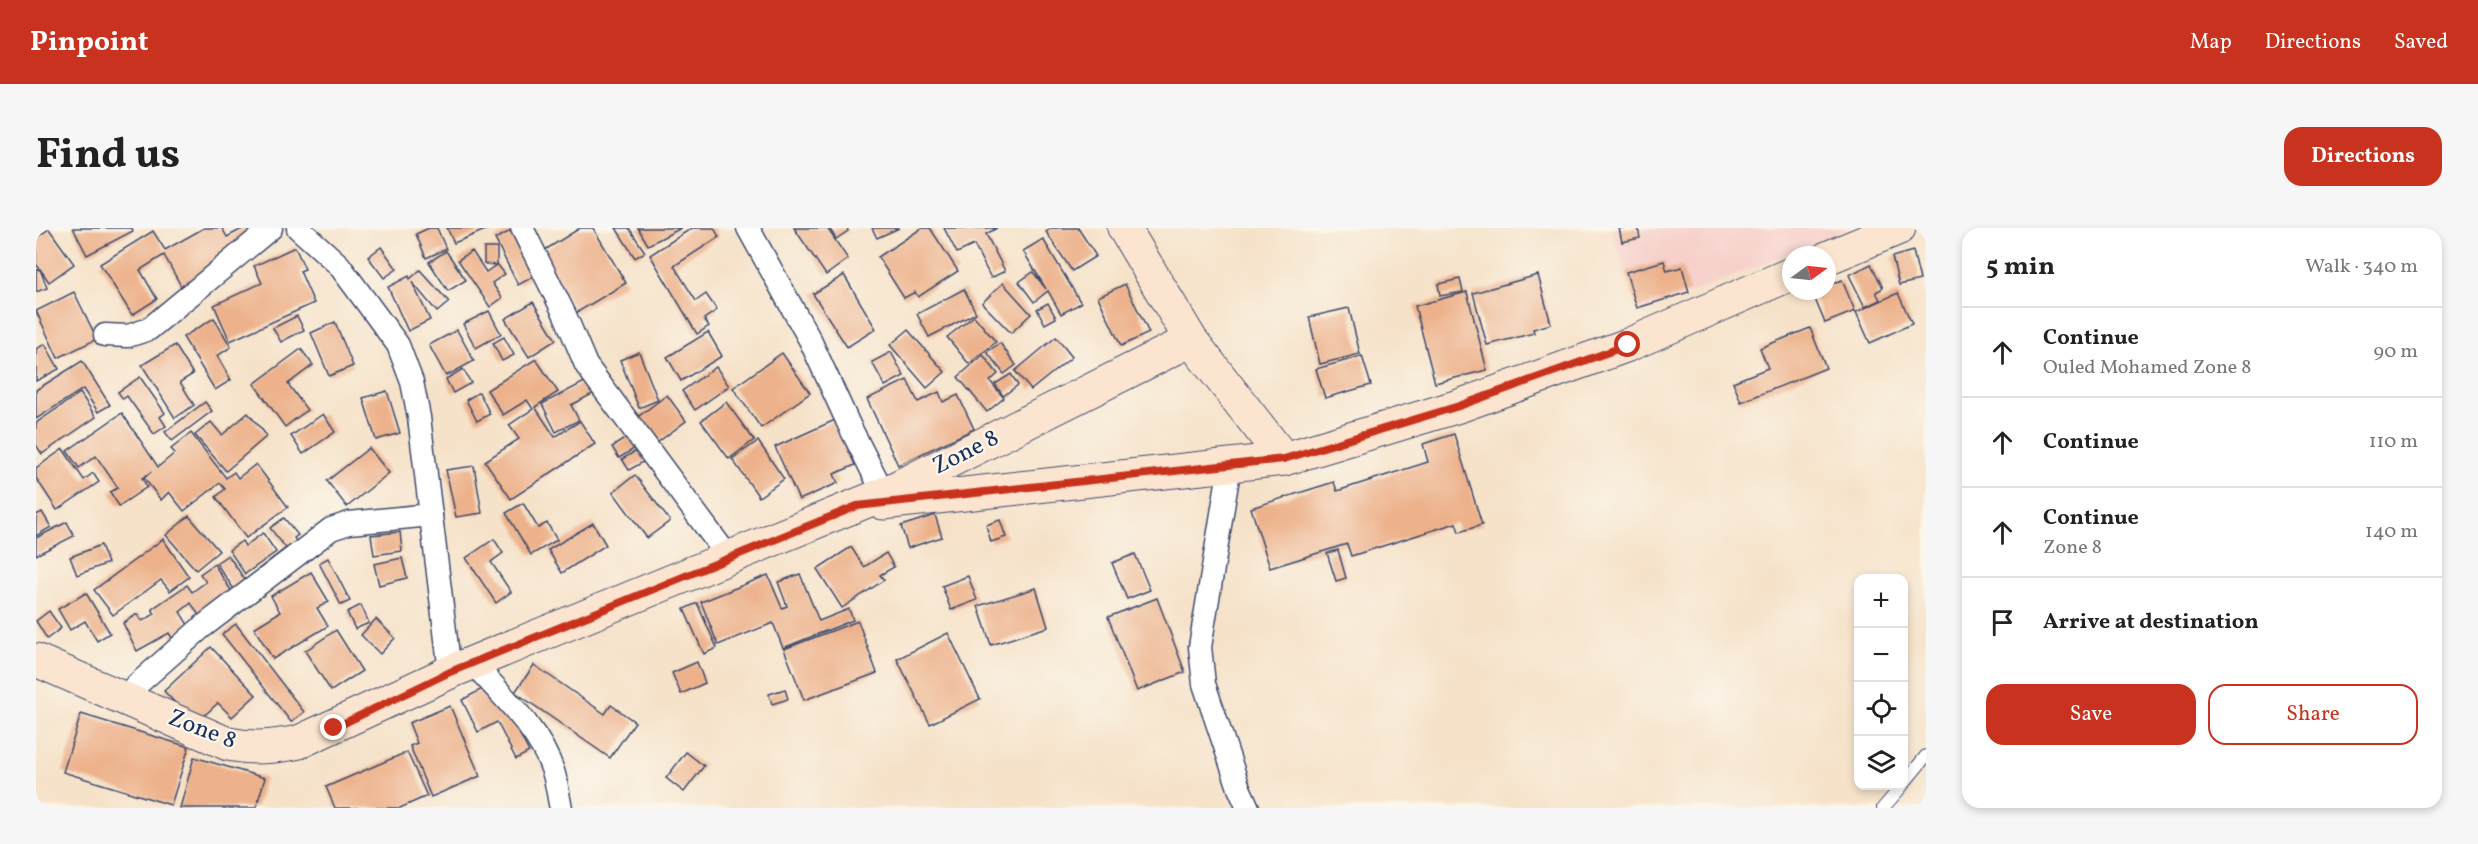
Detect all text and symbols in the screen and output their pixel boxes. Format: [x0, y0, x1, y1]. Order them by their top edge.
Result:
text: Pinpoint [30, 23, 148, 62]
text: Map [2190, 28, 2232, 57]
text: Directions [2265, 28, 2361, 57]
text: Saved [2394, 28, 2448, 57]
text: Find us [36, 127, 180, 186]
button: Directions [2284, 127, 2442, 186]
north arrow [1782, 246, 1836, 300]
text: 5 min [1986, 249, 2055, 285]
text: Walk · 340 m [2305, 253, 2418, 281]
text: Continue [2043, 323, 2139, 354]
route start [1614, 331, 1640, 357]
icon: ahead [1986, 336, 2019, 369]
text: 90 m [2374, 338, 2418, 366]
text: Ouled Mohamed Zone 8 [2043, 354, 2251, 382]
street label: Zone 8 [927, 422, 1005, 484]
icon: ahead [1986, 426, 2019, 459]
text: Continue [2043, 427, 2139, 458]
text: 110 m [2369, 428, 2418, 456]
text: Continue [2043, 503, 2139, 534]
icon: ahead [1986, 516, 2019, 549]
text: 140 m [2365, 518, 2418, 546]
text: Zone 8 [2043, 534, 2102, 562]
map controls [1854, 574, 1908, 790]
button: + [1854, 574, 1908, 628]
icon: arrive [1986, 606, 2019, 639]
text: Arrive at destination [2043, 607, 2259, 638]
button: − [1854, 628, 1908, 682]
button: locate [1854, 682, 1908, 736]
button: Save [1986, 684, 2196, 745]
button: Share [2208, 684, 2418, 745]
street label: Zone 8 [163, 701, 241, 759]
route end [320, 714, 346, 740]
button: layers [1854, 736, 1908, 790]

